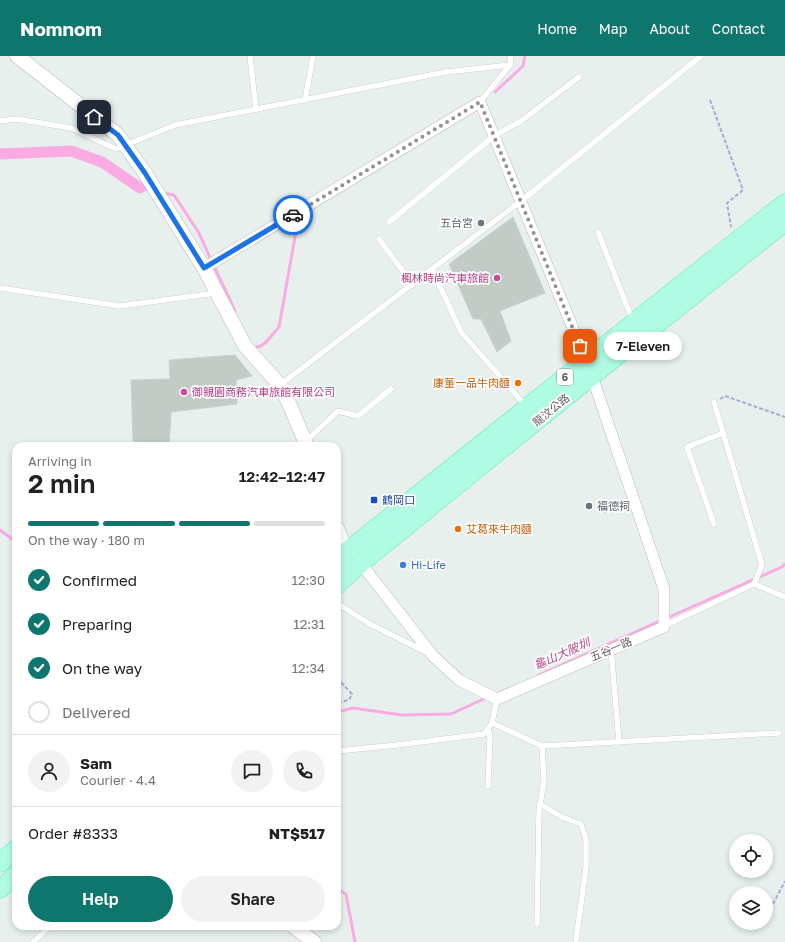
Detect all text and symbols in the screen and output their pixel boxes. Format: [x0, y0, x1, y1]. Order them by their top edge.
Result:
text: Nomnom [20, 17, 102, 40]
text: Home [537, 20, 577, 37]
text: Map [599, 20, 627, 37]
text: About [649, 20, 690, 37]
text: Contact [712, 20, 765, 37]
pin [77, 100, 111, 134]
icon: home [83, 106, 105, 128]
courier [273, 195, 313, 235]
icon: car [282, 204, 304, 226]
place label: 五台宮 [440, 216, 473, 229]
marker: 五台宮 [476, 218, 486, 228]
place label: 楓林時尚汽車旅館 [401, 271, 489, 284]
marker: 楓林時尚汽車旅館 [492, 273, 502, 283]
pin [563, 329, 597, 363]
callout: 7-Eleven [604, 332, 682, 360]
icon: bag [569, 335, 591, 357]
text: 7-Eleven [616, 338, 670, 354]
road number: 6 [557, 369, 573, 385]
place label: 康董一品牛肉麵 [433, 376, 510, 389]
marker: 康董一品牛肉麵 [513, 378, 523, 388]
place label: 御親園商務汽車旅館有限公司 [191, 385, 335, 398]
marker: 御親園商務汽車旅館有限公司 [179, 387, 189, 397]
street label: 龍汶公路 [529, 391, 572, 429]
text: Arriving in [28, 453, 92, 469]
text: 12:42–12:47 [239, 467, 325, 485]
text: 2 min [28, 468, 96, 499]
place label: 鶴岡口 [382, 493, 415, 506]
marker: 鶴岡口 [369, 495, 379, 505]
place label: 福德祠 [597, 499, 630, 512]
marker: 福德祠 [584, 501, 594, 511]
place label: 艾葛來牛肉麵 [466, 522, 532, 535]
marker: 艾葛來牛肉麵 [453, 524, 463, 534]
text: On the way · 180 m [28, 532, 145, 548]
place label: Hi-Life [411, 558, 446, 571]
marker: Hi-Life [398, 560, 408, 570]
icon: check [28, 569, 50, 591]
text: Confirmed [62, 571, 137, 589]
text: 12:30 [292, 572, 325, 588]
icon: check [28, 613, 50, 635]
text: Preparing [62, 615, 132, 633]
text: 12:31 [293, 616, 325, 632]
water label: 龜山大陂圳 [531, 634, 594, 673]
street label: 五谷一路 [588, 634, 634, 663]
icon: check [28, 657, 50, 679]
text: On the way [62, 659, 142, 677]
text: 12:34 [292, 660, 325, 676]
text: Delivered [62, 703, 130, 721]
button: person [28, 750, 70, 792]
button: chat [231, 750, 273, 792]
button: phone [283, 750, 325, 792]
text: Sam [80, 754, 112, 772]
text: Courier · 4.4 [80, 772, 156, 788]
text: Order #8333 [28, 824, 118, 842]
text: NT$517 [269, 824, 325, 842]
map controls [729, 834, 773, 930]
button: locate [729, 834, 773, 878]
button: Help [28, 876, 173, 922]
button: Share [181, 876, 325, 922]
button: layers [729, 886, 773, 930]

